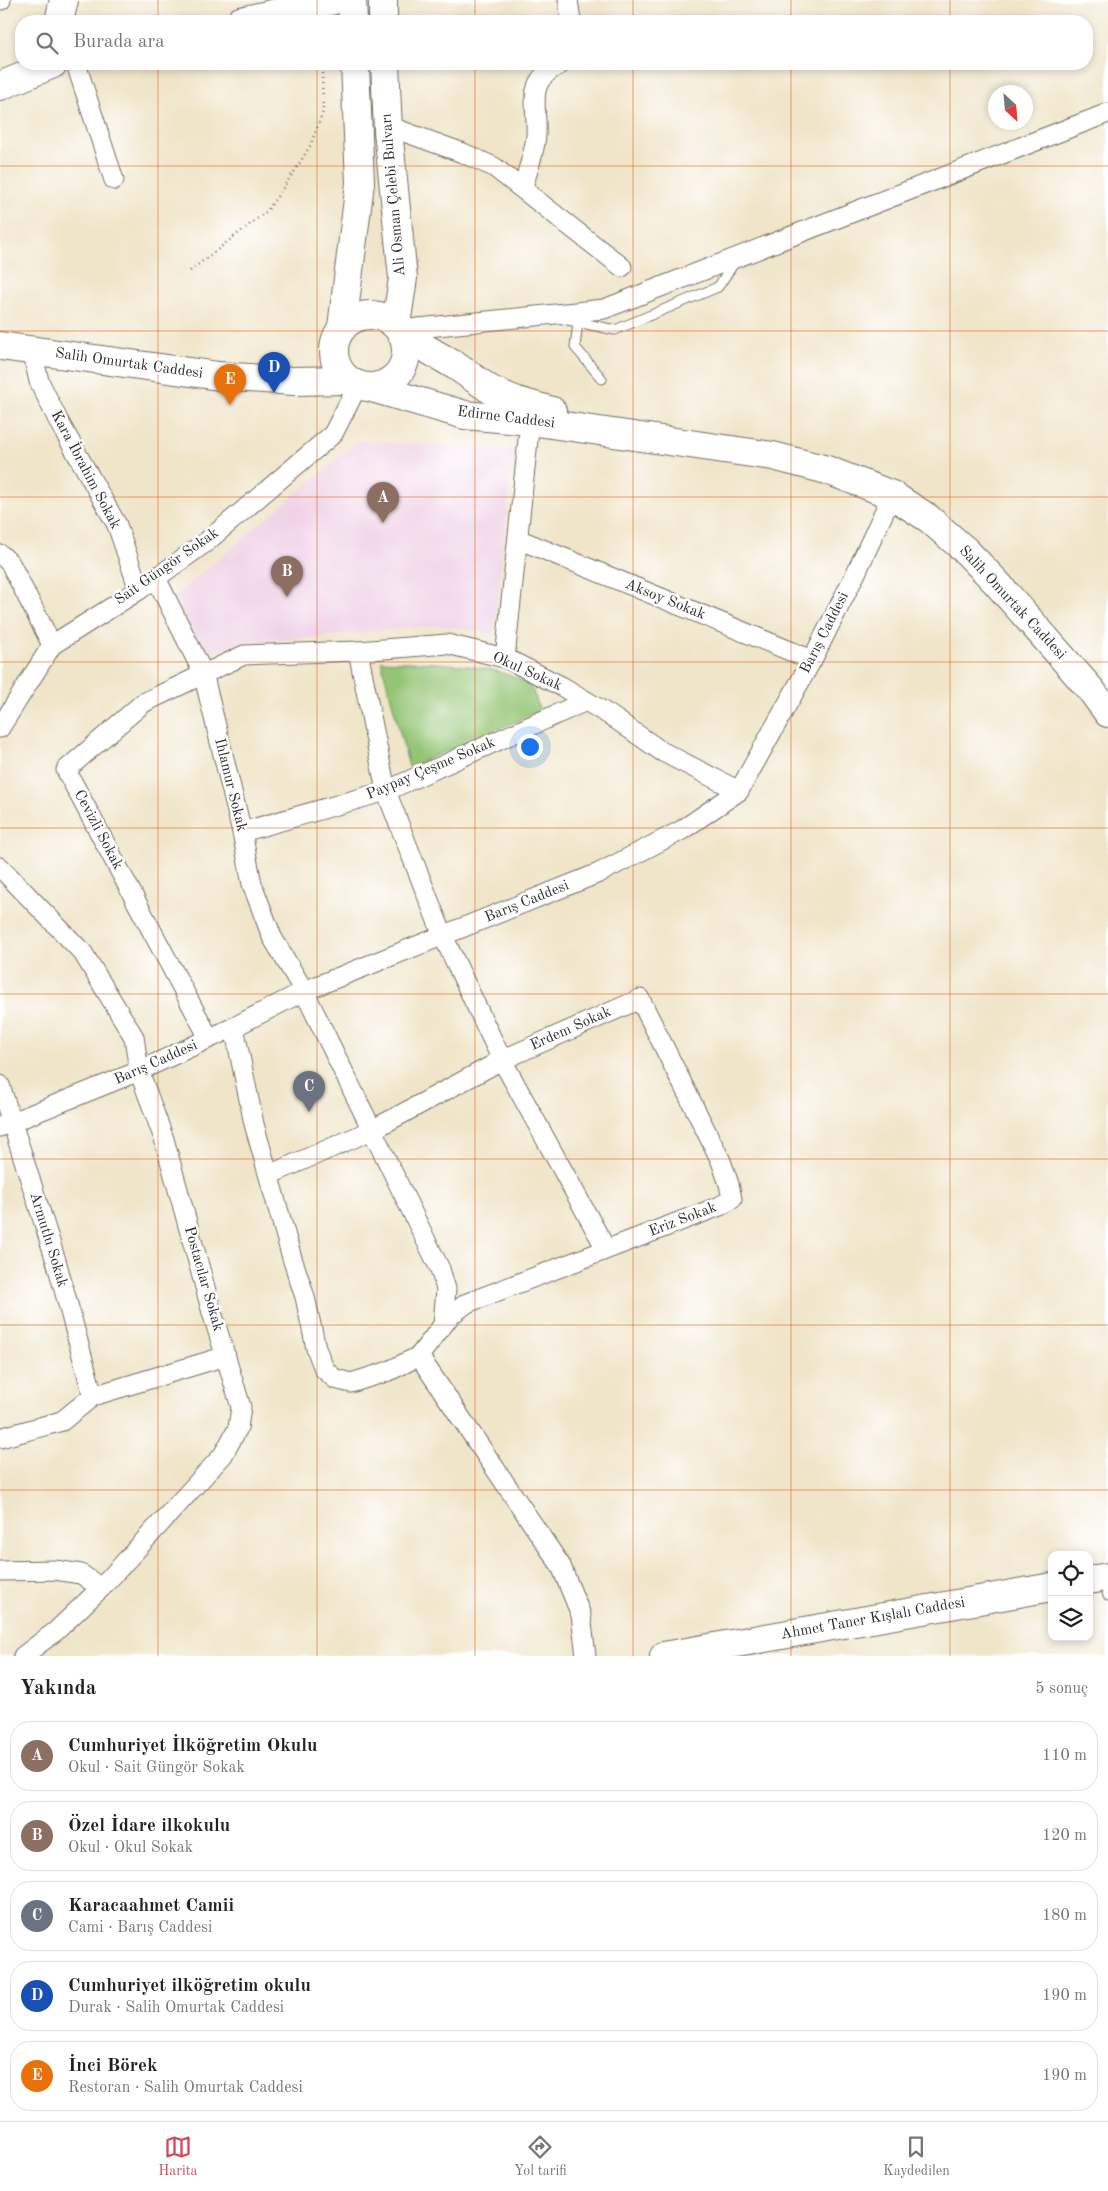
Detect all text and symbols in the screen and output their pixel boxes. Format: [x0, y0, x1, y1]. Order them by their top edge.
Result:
search box [15, 15, 1093, 70]
icon: search [33, 29, 61, 57]
text: Burada ara [73, 33, 165, 52]
north arrow [988, 85, 1033, 130]
street label: Ali Osman Çelebi Bulvarı [379, 113, 409, 277]
street label: Salih Omurtak Caddesi [54, 346, 204, 382]
pin: D [258, 352, 290, 393]
pin: E [214, 364, 246, 405]
street label: Edirne Caddesi [456, 405, 556, 431]
street label: Kara İbrahim Sokak [47, 407, 125, 532]
pin: A [367, 482, 399, 523]
street label: Sait Güngör Sokak [112, 526, 222, 608]
street label: Salih Omurtak Caddesi [956, 543, 1068, 663]
pin: B [271, 556, 303, 597]
street label: Aksoy Sokak [623, 577, 707, 623]
street label: Barış Caddesi [798, 590, 852, 676]
street label: Okul Sokak [490, 650, 564, 694]
your location [517, 734, 543, 760]
street label: Paypay Çeşme Sokak [365, 735, 498, 803]
street label: Ihlamur Sokak [211, 737, 249, 833]
street label: Cevizli Sokak [71, 788, 125, 872]
street label: Barış Caddesi [483, 878, 571, 926]
street label: Erdem Sokak [528, 1004, 614, 1054]
street label: Barış Caddesi [112, 1038, 200, 1088]
pin: C [293, 1071, 325, 1112]
street label: Armutlu Sokak [26, 1191, 70, 1290]
street label: Eriz Sokak [647, 1200, 719, 1240]
street label: Postacılar Sokak [181, 1225, 225, 1333]
map controls [1048, 1551, 1093, 1641]
button: locate [1048, 1551, 1093, 1596]
street label: Ahmet Taner Kışlalı Caddesi [780, 1595, 966, 1643]
button: layers [1048, 1596, 1093, 1641]
text: Yakında [20, 1678, 96, 1699]
text: 5 sonuç [1035, 1681, 1088, 1697]
text: Cumhuriyet İlköğretim Okulu [68, 1737, 318, 1756]
text: A [31, 1748, 43, 1764]
text: 110 m [1042, 1748, 1087, 1764]
text: Okul · Sait Güngör Sokak [68, 1760, 245, 1776]
text: Özel İdare ilkokulu [68, 1817, 230, 1836]
text: B [31, 1828, 43, 1844]
text: 120 m [1042, 1828, 1087, 1844]
text: Okul · Okul Sokak [68, 1840, 193, 1856]
text: Karacaahmet Camii [68, 1897, 234, 1916]
text: C [32, 1908, 42, 1924]
text: 180 m [1042, 1908, 1087, 1924]
text: Cami · Barış Caddesi [68, 1920, 212, 1936]
text: Cumhuriyet ilköğretim okulu [68, 1977, 311, 1996]
text: D [31, 1988, 43, 2004]
text: 190 m [1042, 1988, 1087, 2004]
text: Durak · Salih Omurtak Caddesi [68, 2000, 284, 2016]
text: İnci Börek [68, 2057, 158, 2076]
text: E [31, 2068, 43, 2084]
text: 190 m [1042, 2068, 1087, 2084]
text: Restoran · Salih Omurtak Caddesi [68, 2080, 303, 2096]
tab: Harita [158, 2133, 198, 2180]
tab: Yol tarifi [514, 2133, 567, 2180]
tab: Kaydedilen [883, 2133, 950, 2180]

